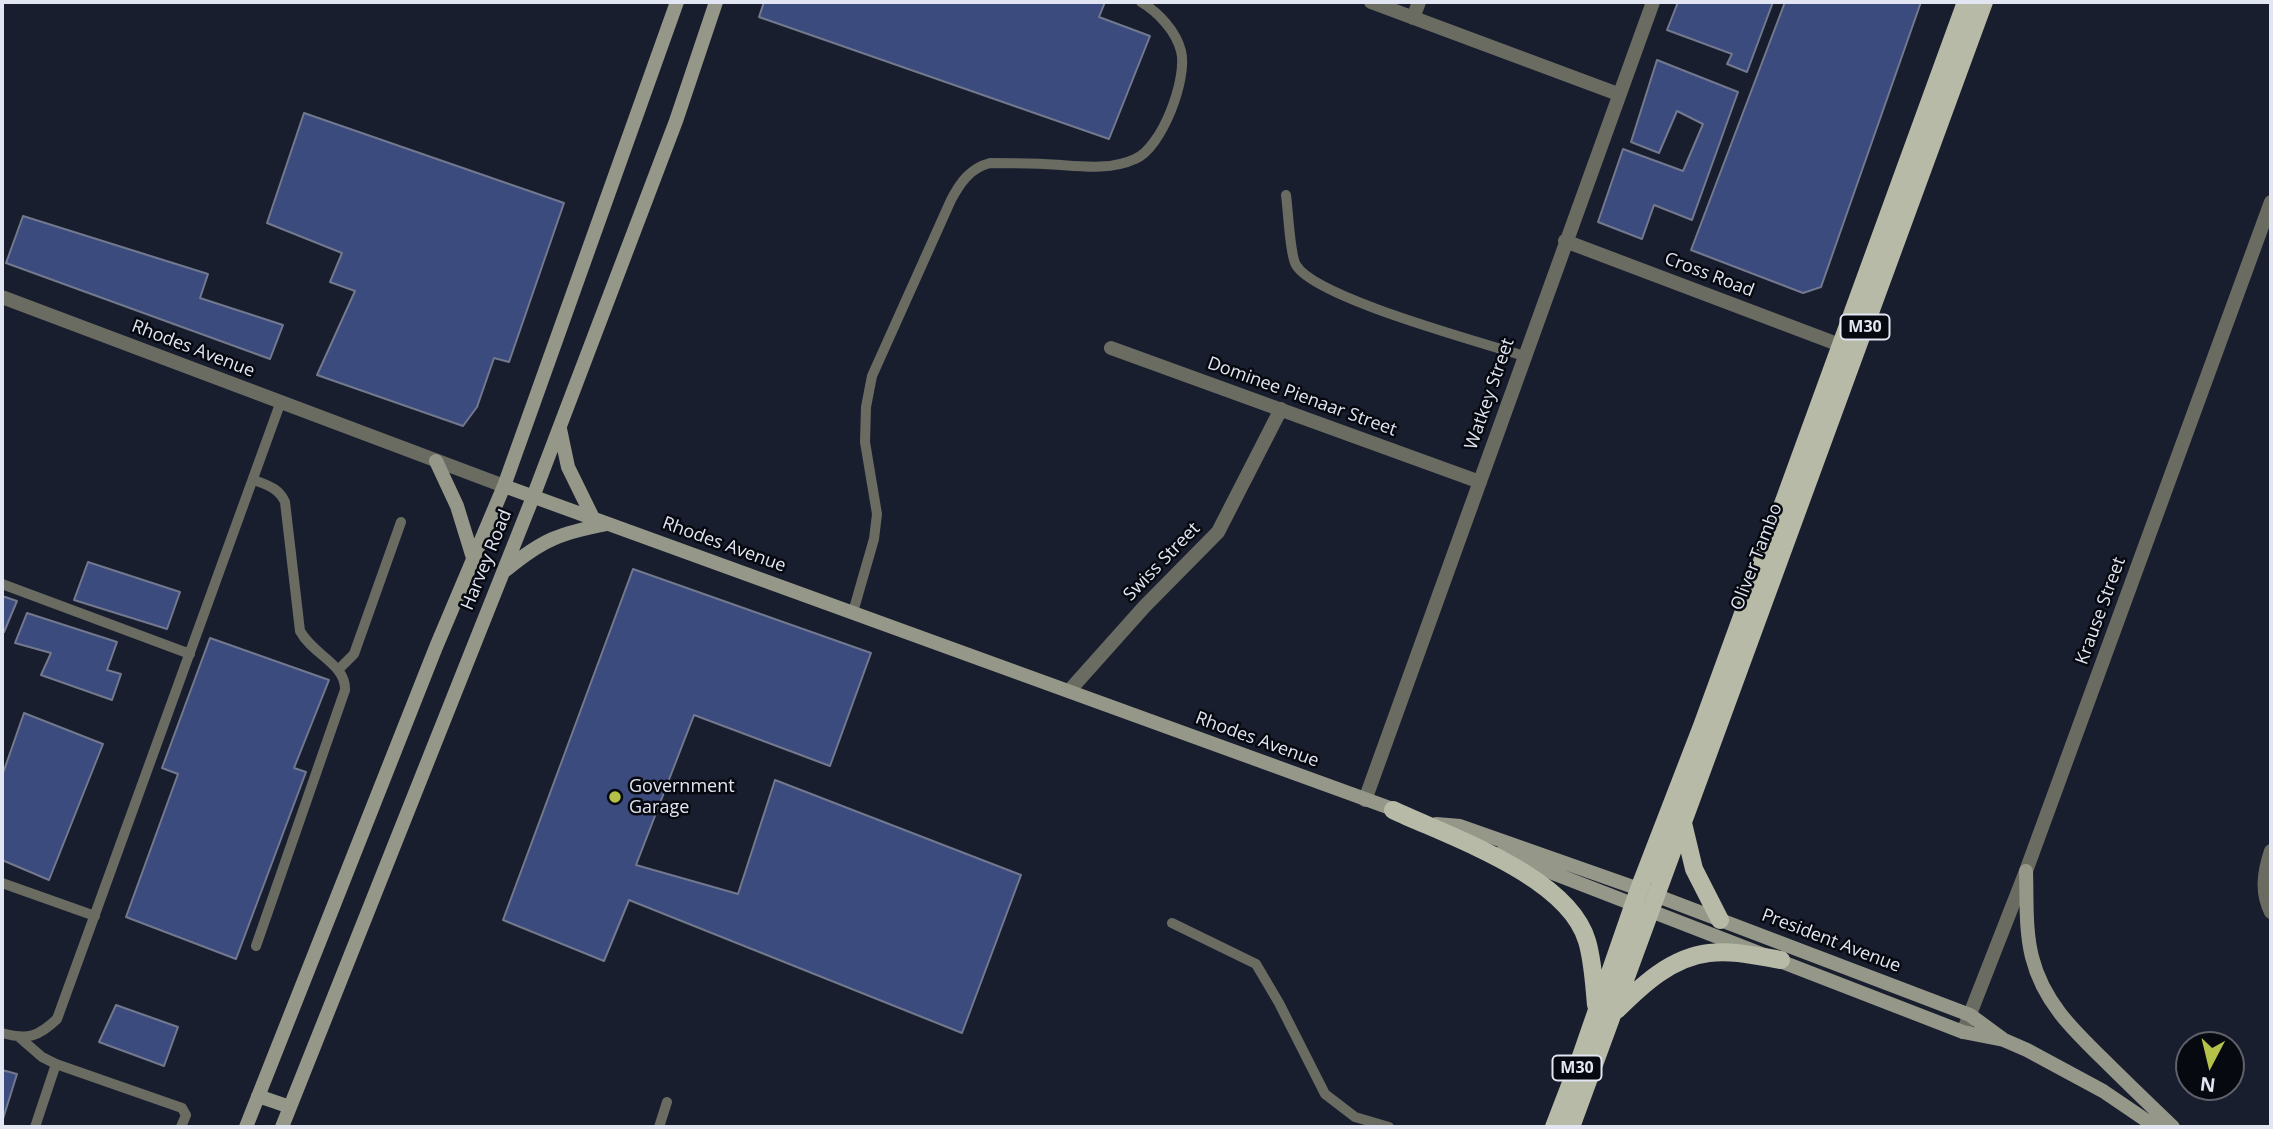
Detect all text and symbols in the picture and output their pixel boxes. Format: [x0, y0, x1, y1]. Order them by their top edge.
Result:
street label: Cross Road [1661, 248, 1757, 302]
road number: M30 [1840, 314, 1890, 340]
street label: Rhodes Avenue [128, 316, 258, 382]
street label: Watkey Street [1461, 335, 1519, 453]
street label: Dominee Pienaar Street [1204, 353, 1400, 441]
street label: Oliver Tambo [1727, 501, 1787, 613]
street label: Harvey Road [457, 507, 517, 613]
street label: Rhodes Avenue [659, 513, 789, 577]
street label: Swiss Street [1119, 518, 1205, 606]
street label: Krause Street [2072, 554, 2130, 668]
street label: Rhodes Avenue [1192, 708, 1322, 772]
place label: Government Garage [629, 776, 735, 818]
marker: Government Garage [607, 789, 623, 805]
street label: President Avenue [1758, 905, 1904, 977]
north arrow [2175, 1031, 2245, 1101]
road number: M30 [1552, 1056, 1602, 1080]
text: N [2198, 1071, 2217, 1099]

